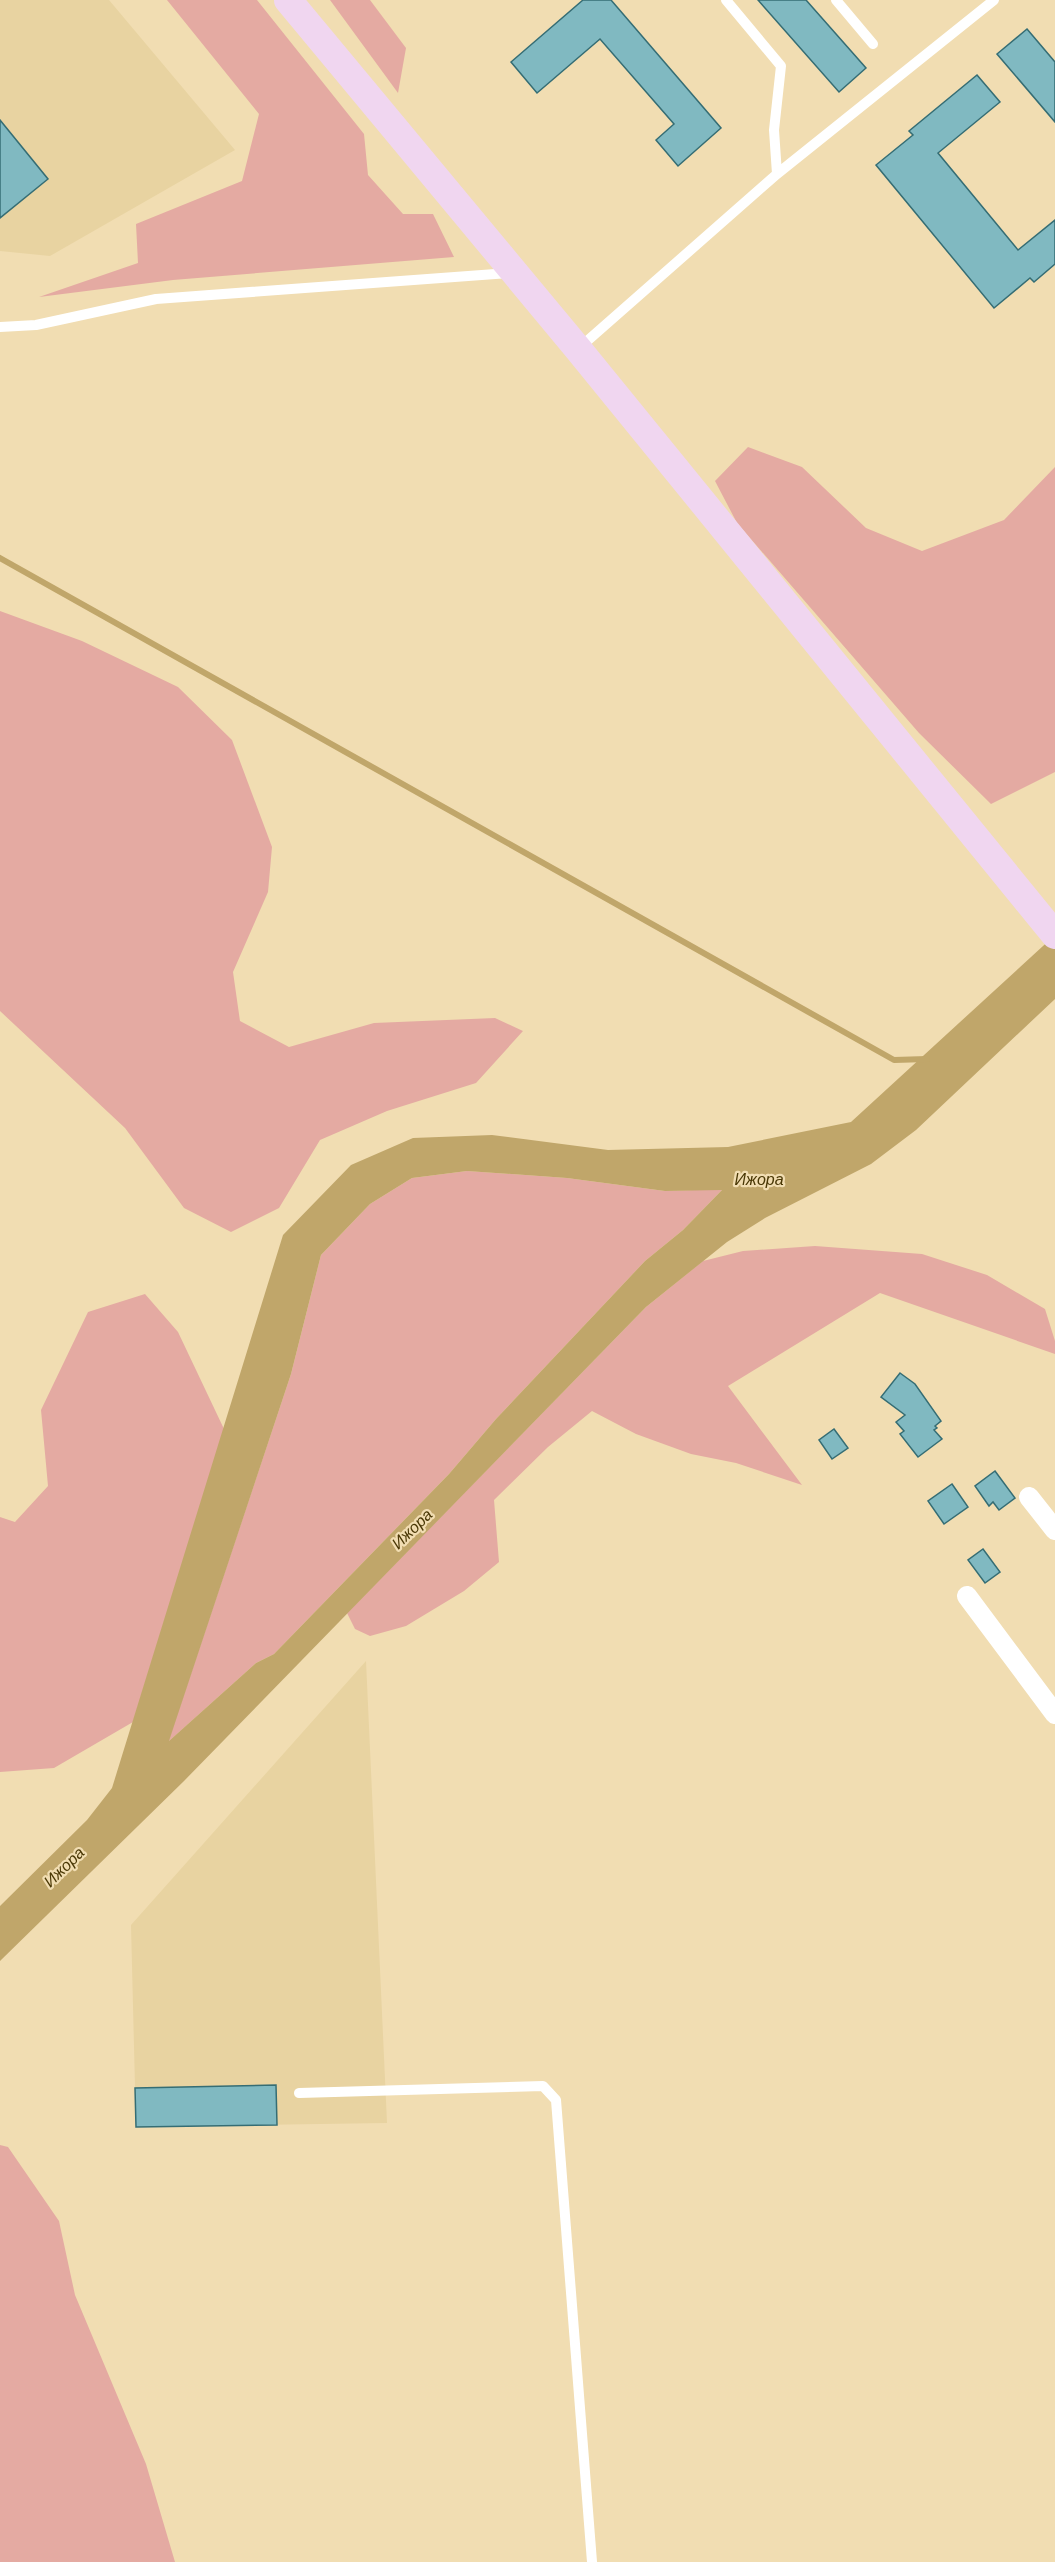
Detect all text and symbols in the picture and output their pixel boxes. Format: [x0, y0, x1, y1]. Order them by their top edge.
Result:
water label: Ижора [734, 1171, 784, 1188]
water label: Ижора [388, 1506, 436, 1552]
water label: Ижора [40, 1844, 88, 1890]

